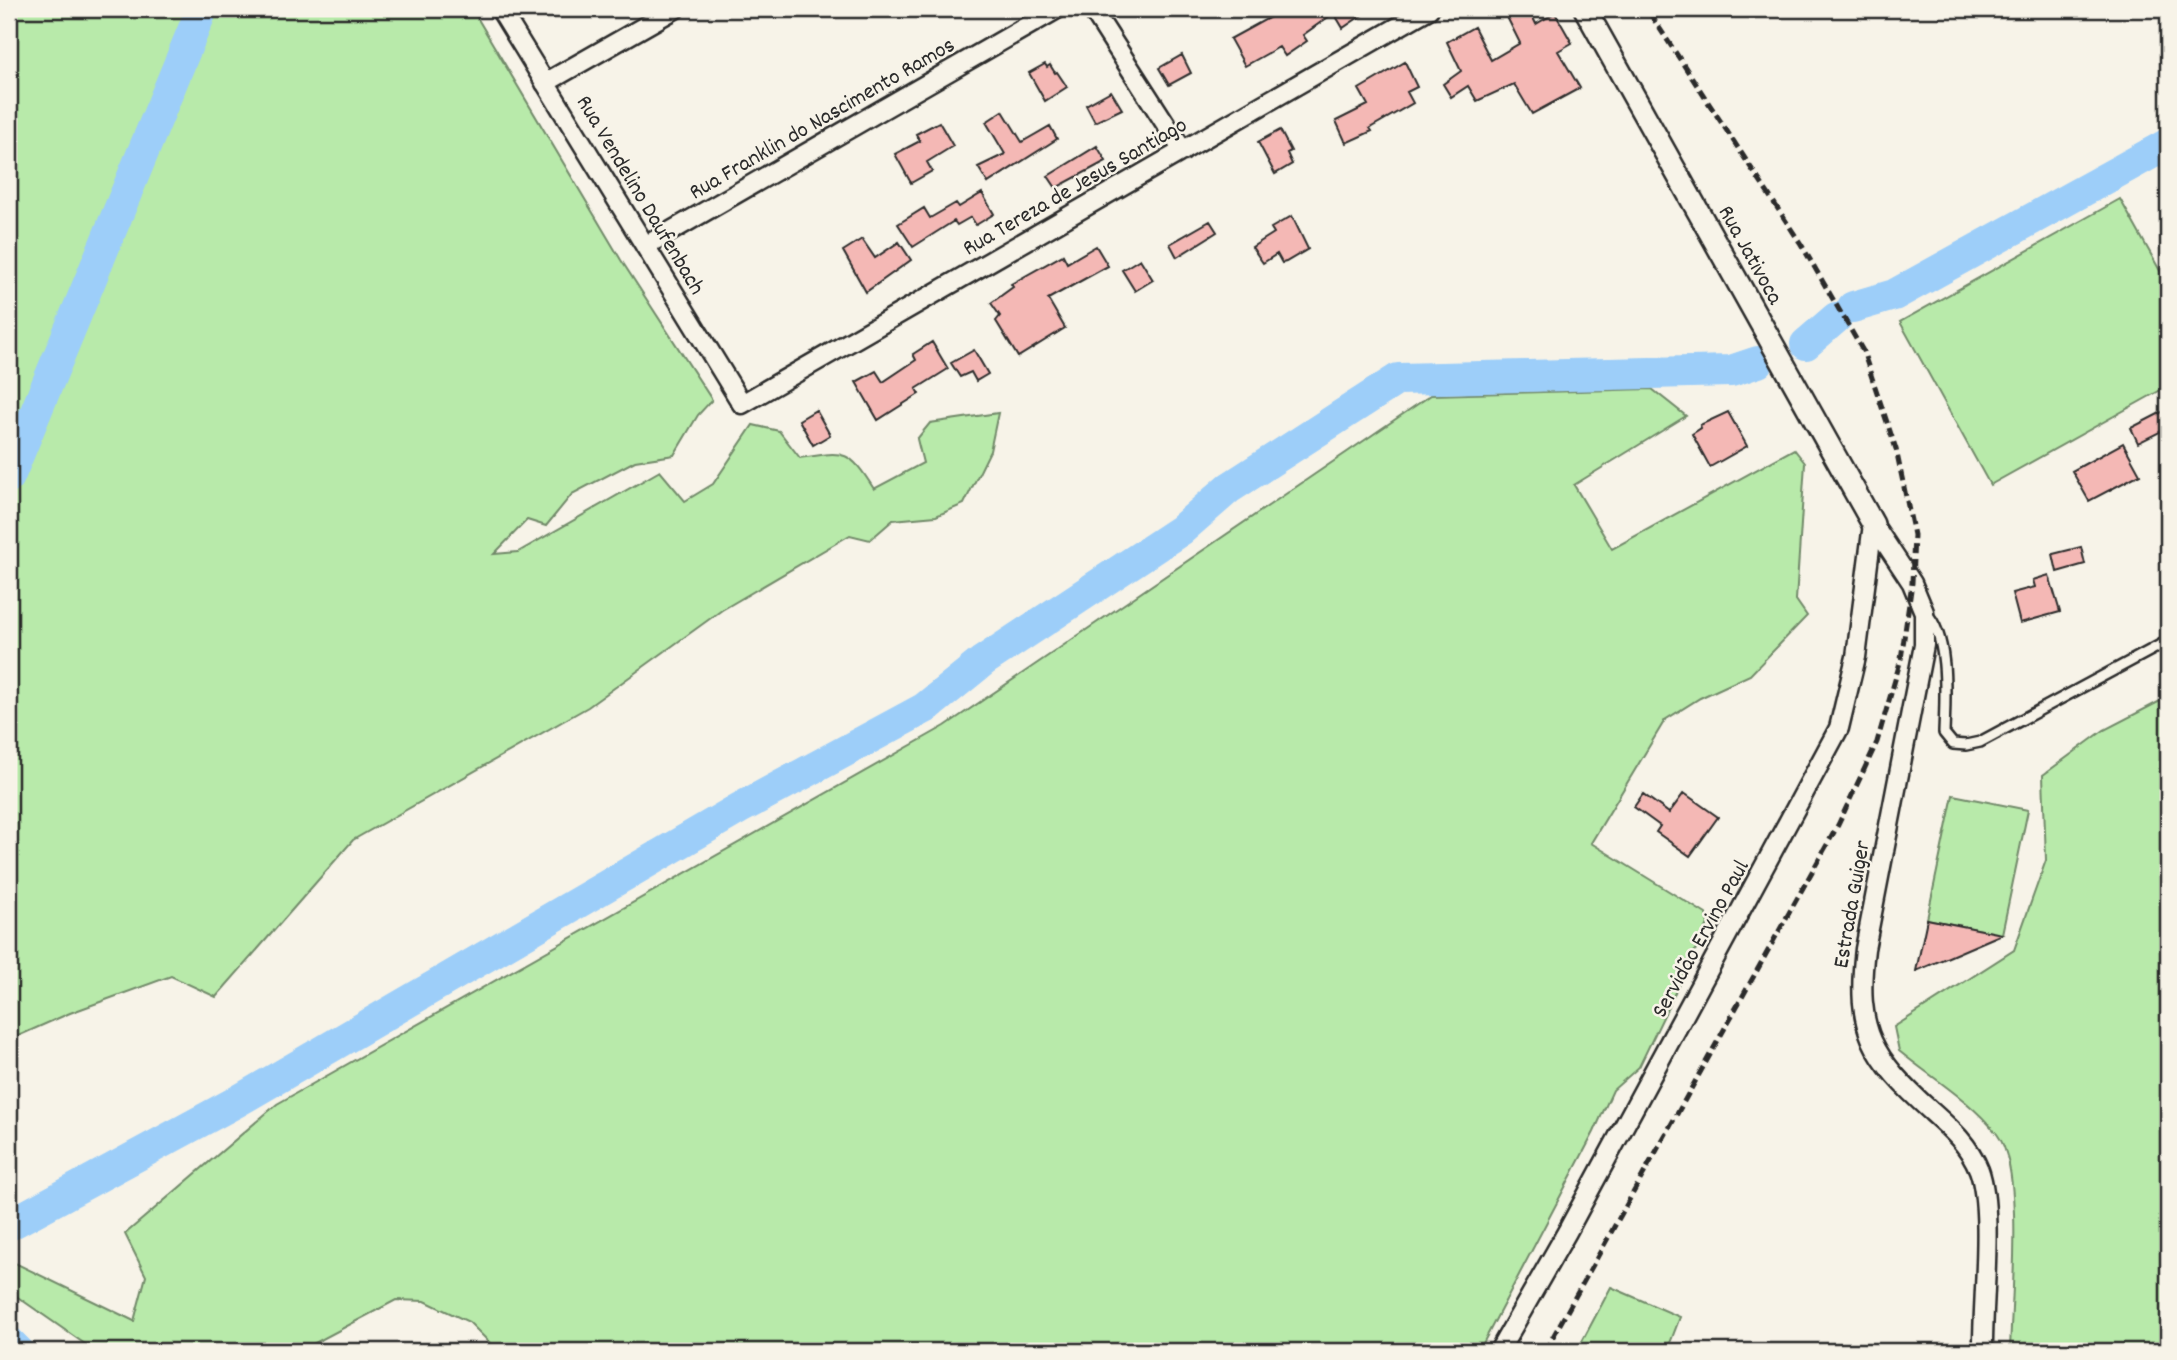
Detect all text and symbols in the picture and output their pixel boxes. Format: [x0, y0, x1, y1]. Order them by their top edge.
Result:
street label: Rua Franklin do Nascimento Ramos [684, 30, 962, 210]
street label: Rua Vendelino Daufenbach [566, 90, 712, 302]
street label: Rua Tereza de Jesus Santiago [957, 110, 1194, 266]
street label: Rua Jativoca [1708, 200, 1790, 312]
street label: Estrada Guiger [1826, 838, 1881, 971]
street label: Servidão Ervino Paul [1645, 854, 1759, 1025]

